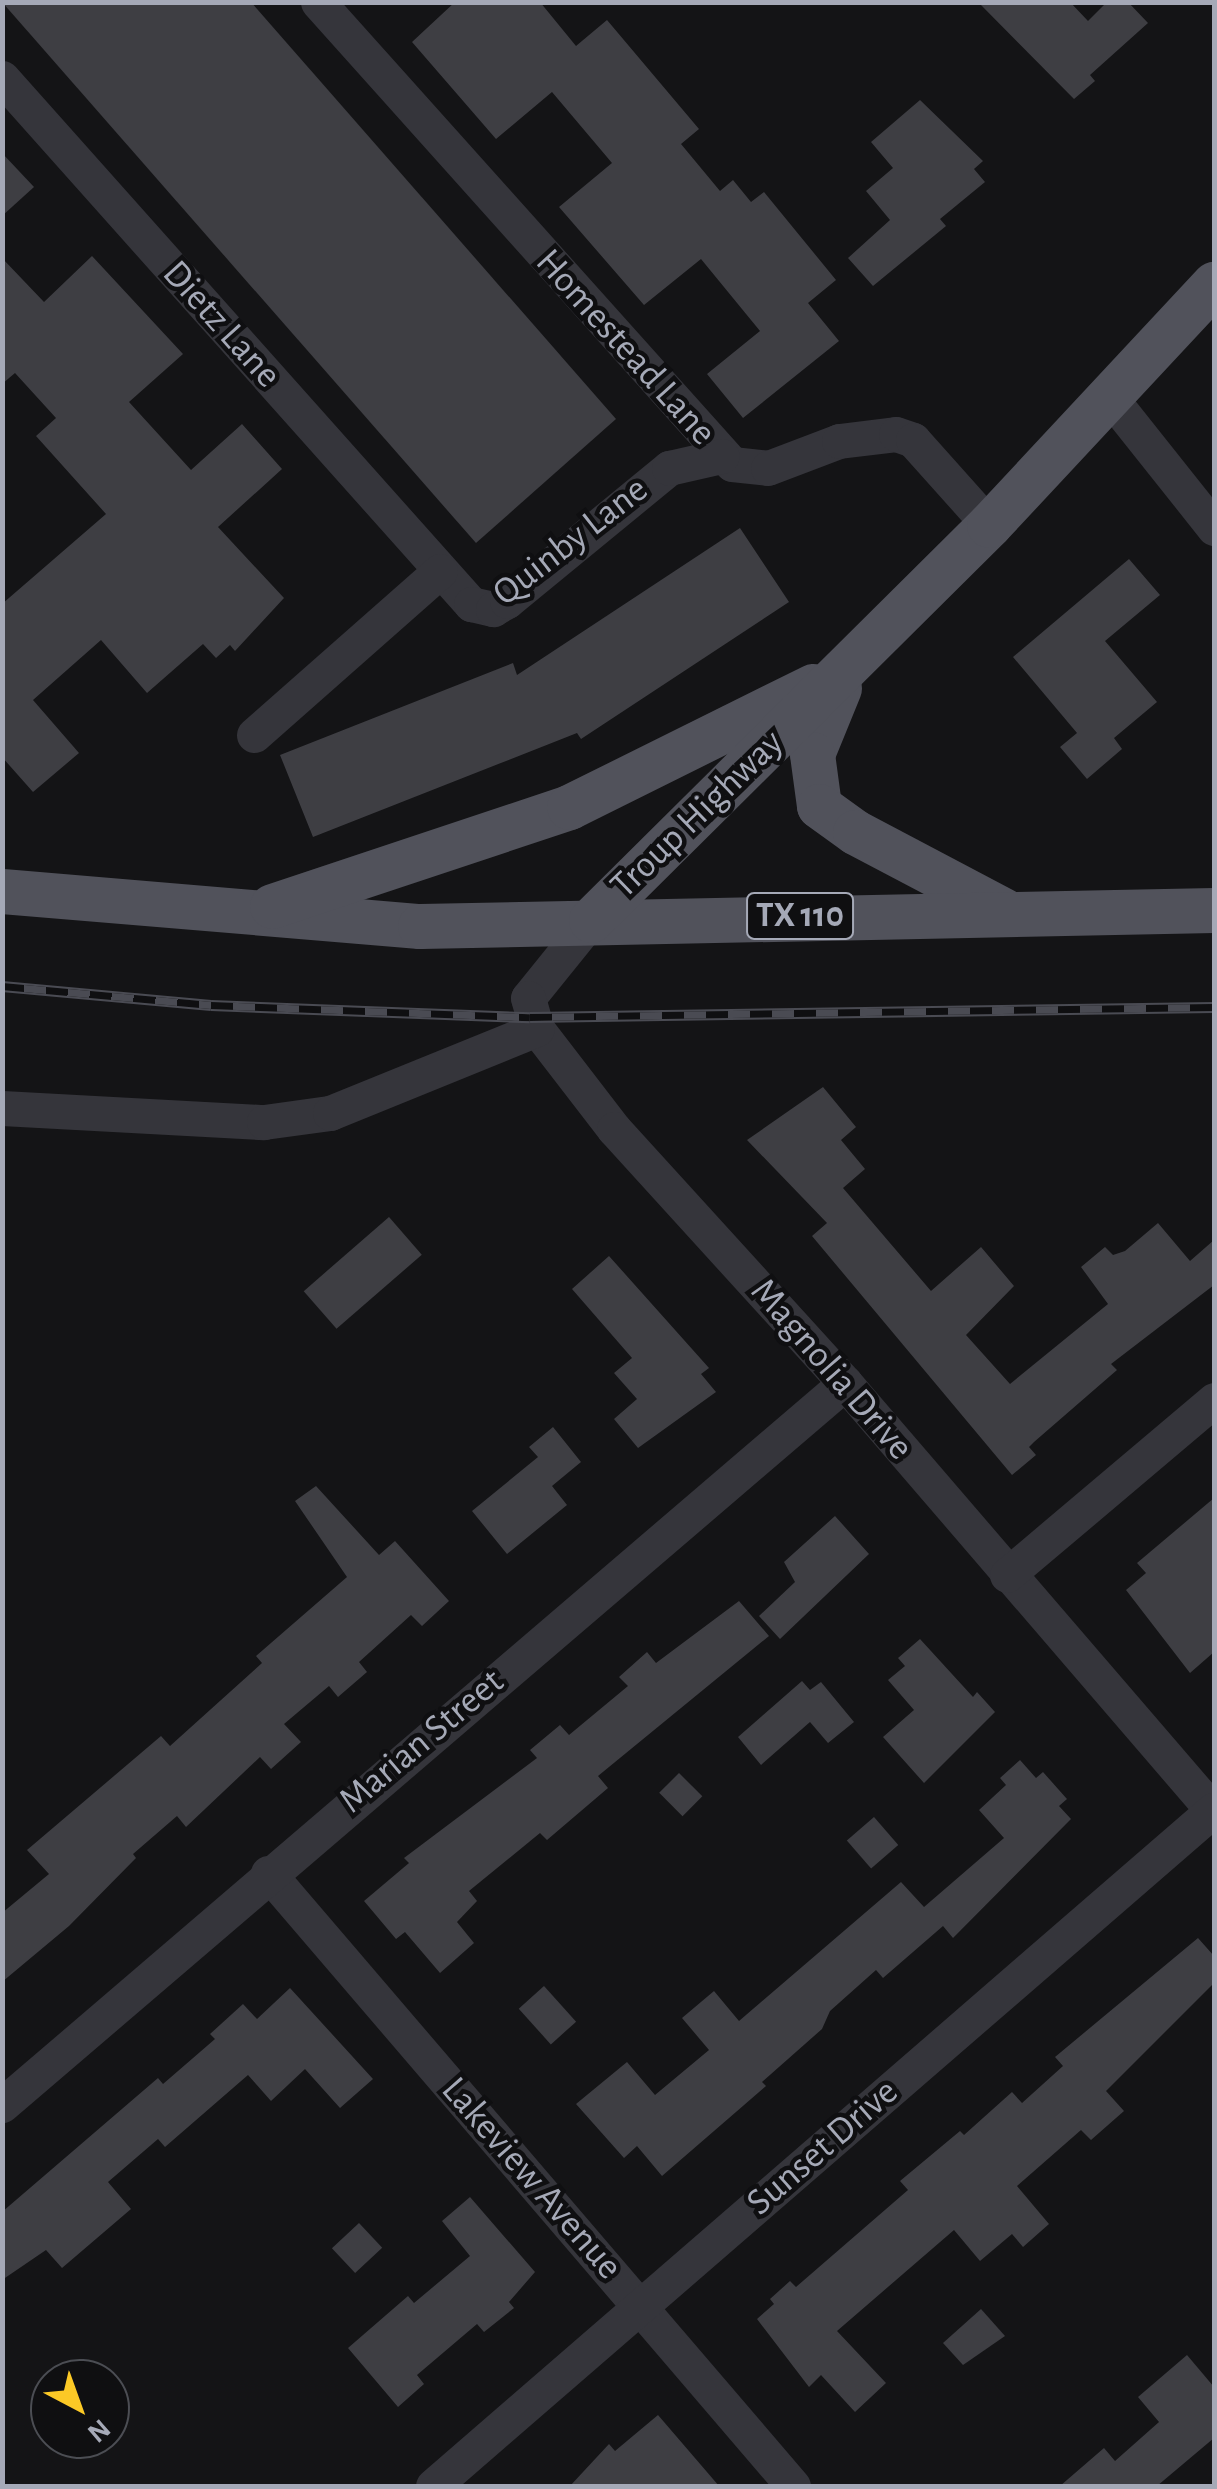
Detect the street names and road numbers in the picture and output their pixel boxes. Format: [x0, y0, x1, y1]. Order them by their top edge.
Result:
street label: Homestead Lane [525, 241, 725, 455]
street label: Dietz Lane [152, 252, 290, 398]
street label: Quinby Lane [484, 467, 658, 617]
street label: Troup Highway [602, 721, 794, 909]
road number: TX 110 [745, 886, 855, 946]
street label: Magnolia Drive [740, 1270, 922, 1470]
street label: Marian Street [330, 1660, 514, 1824]
street label: Lakeview Avenue [431, 2069, 631, 2289]
street label: Sunset Drive [738, 2070, 908, 2226]

